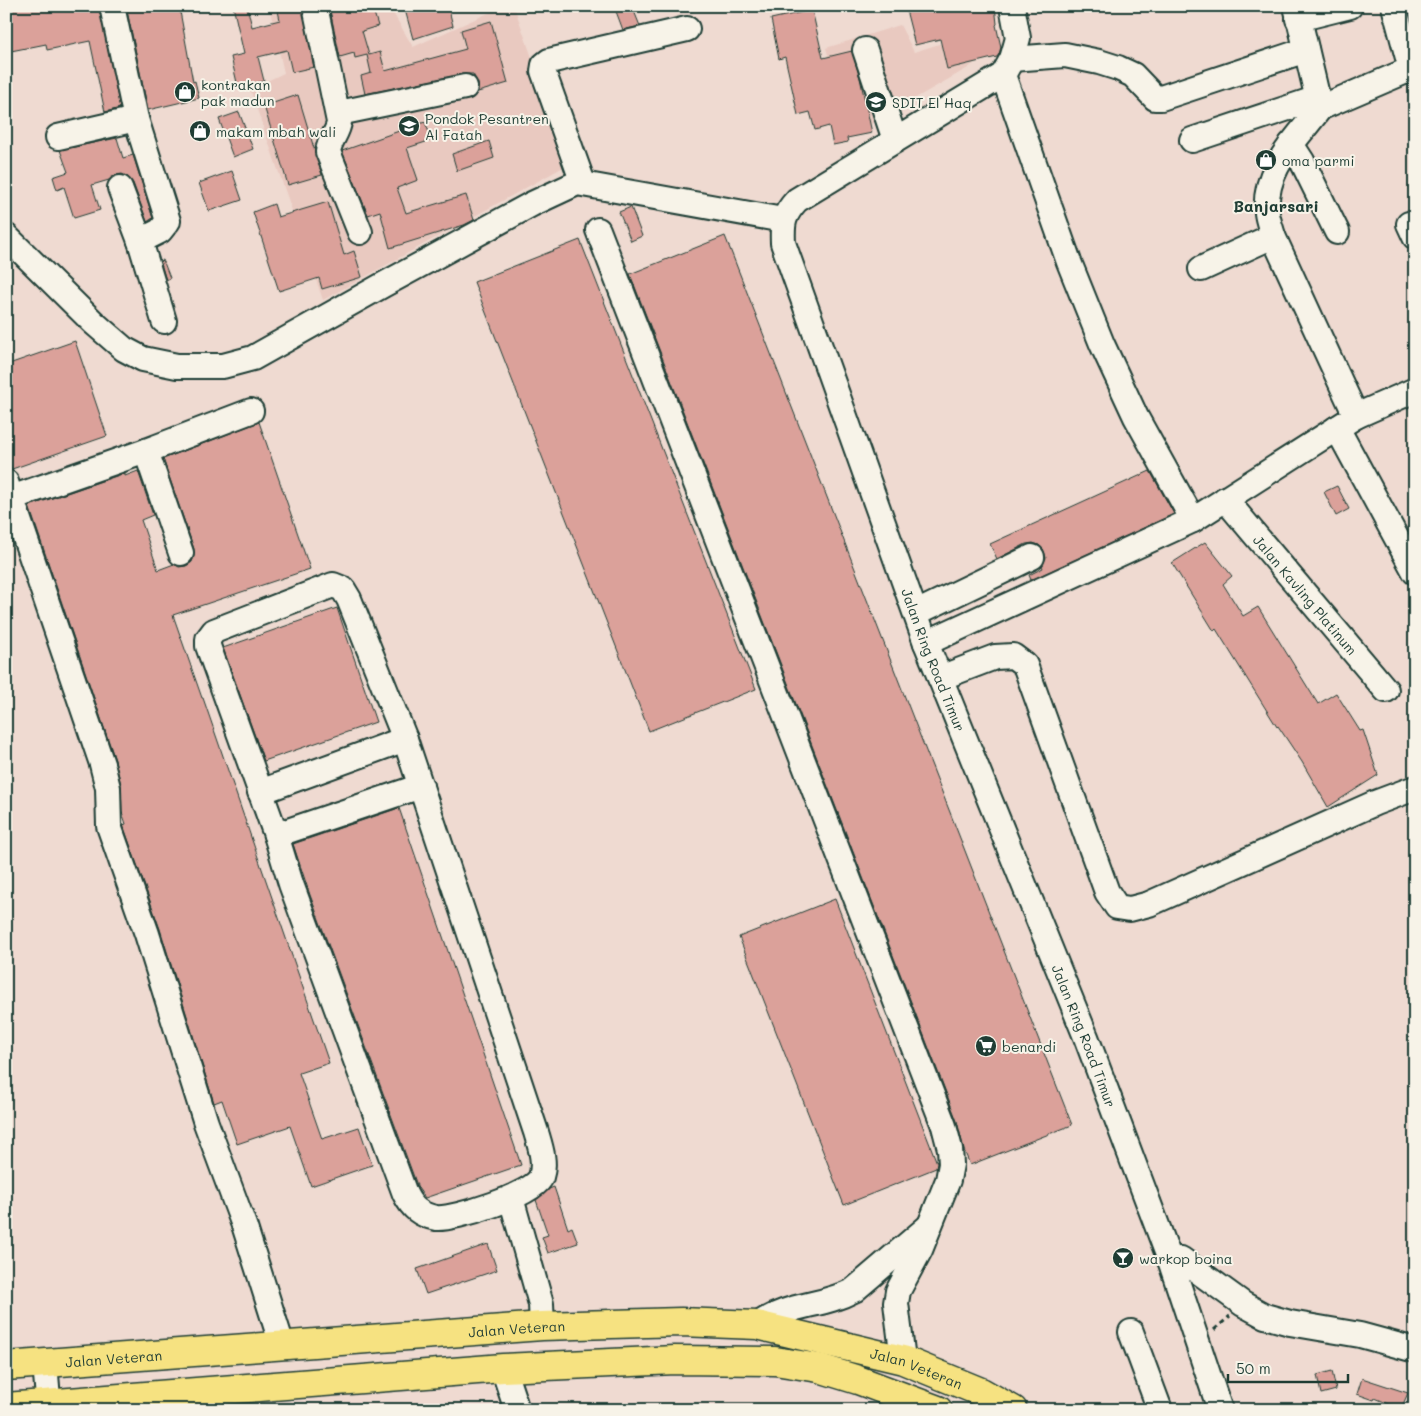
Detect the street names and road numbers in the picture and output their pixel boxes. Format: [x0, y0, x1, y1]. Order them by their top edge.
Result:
street label: Jalan Kavling Platinum [1249, 530, 1362, 659]
street label: Jalan Ring Road Timur [898, 586, 970, 734]
street label: Jalan Ring Road Timur [1048, 961, 1121, 1110]
street label: Jalan Veteran [468, 1316, 565, 1341]
street label: Jalan Veteran [868, 1343, 966, 1393]
street label: Jalan Veteran [65, 1345, 163, 1371]

